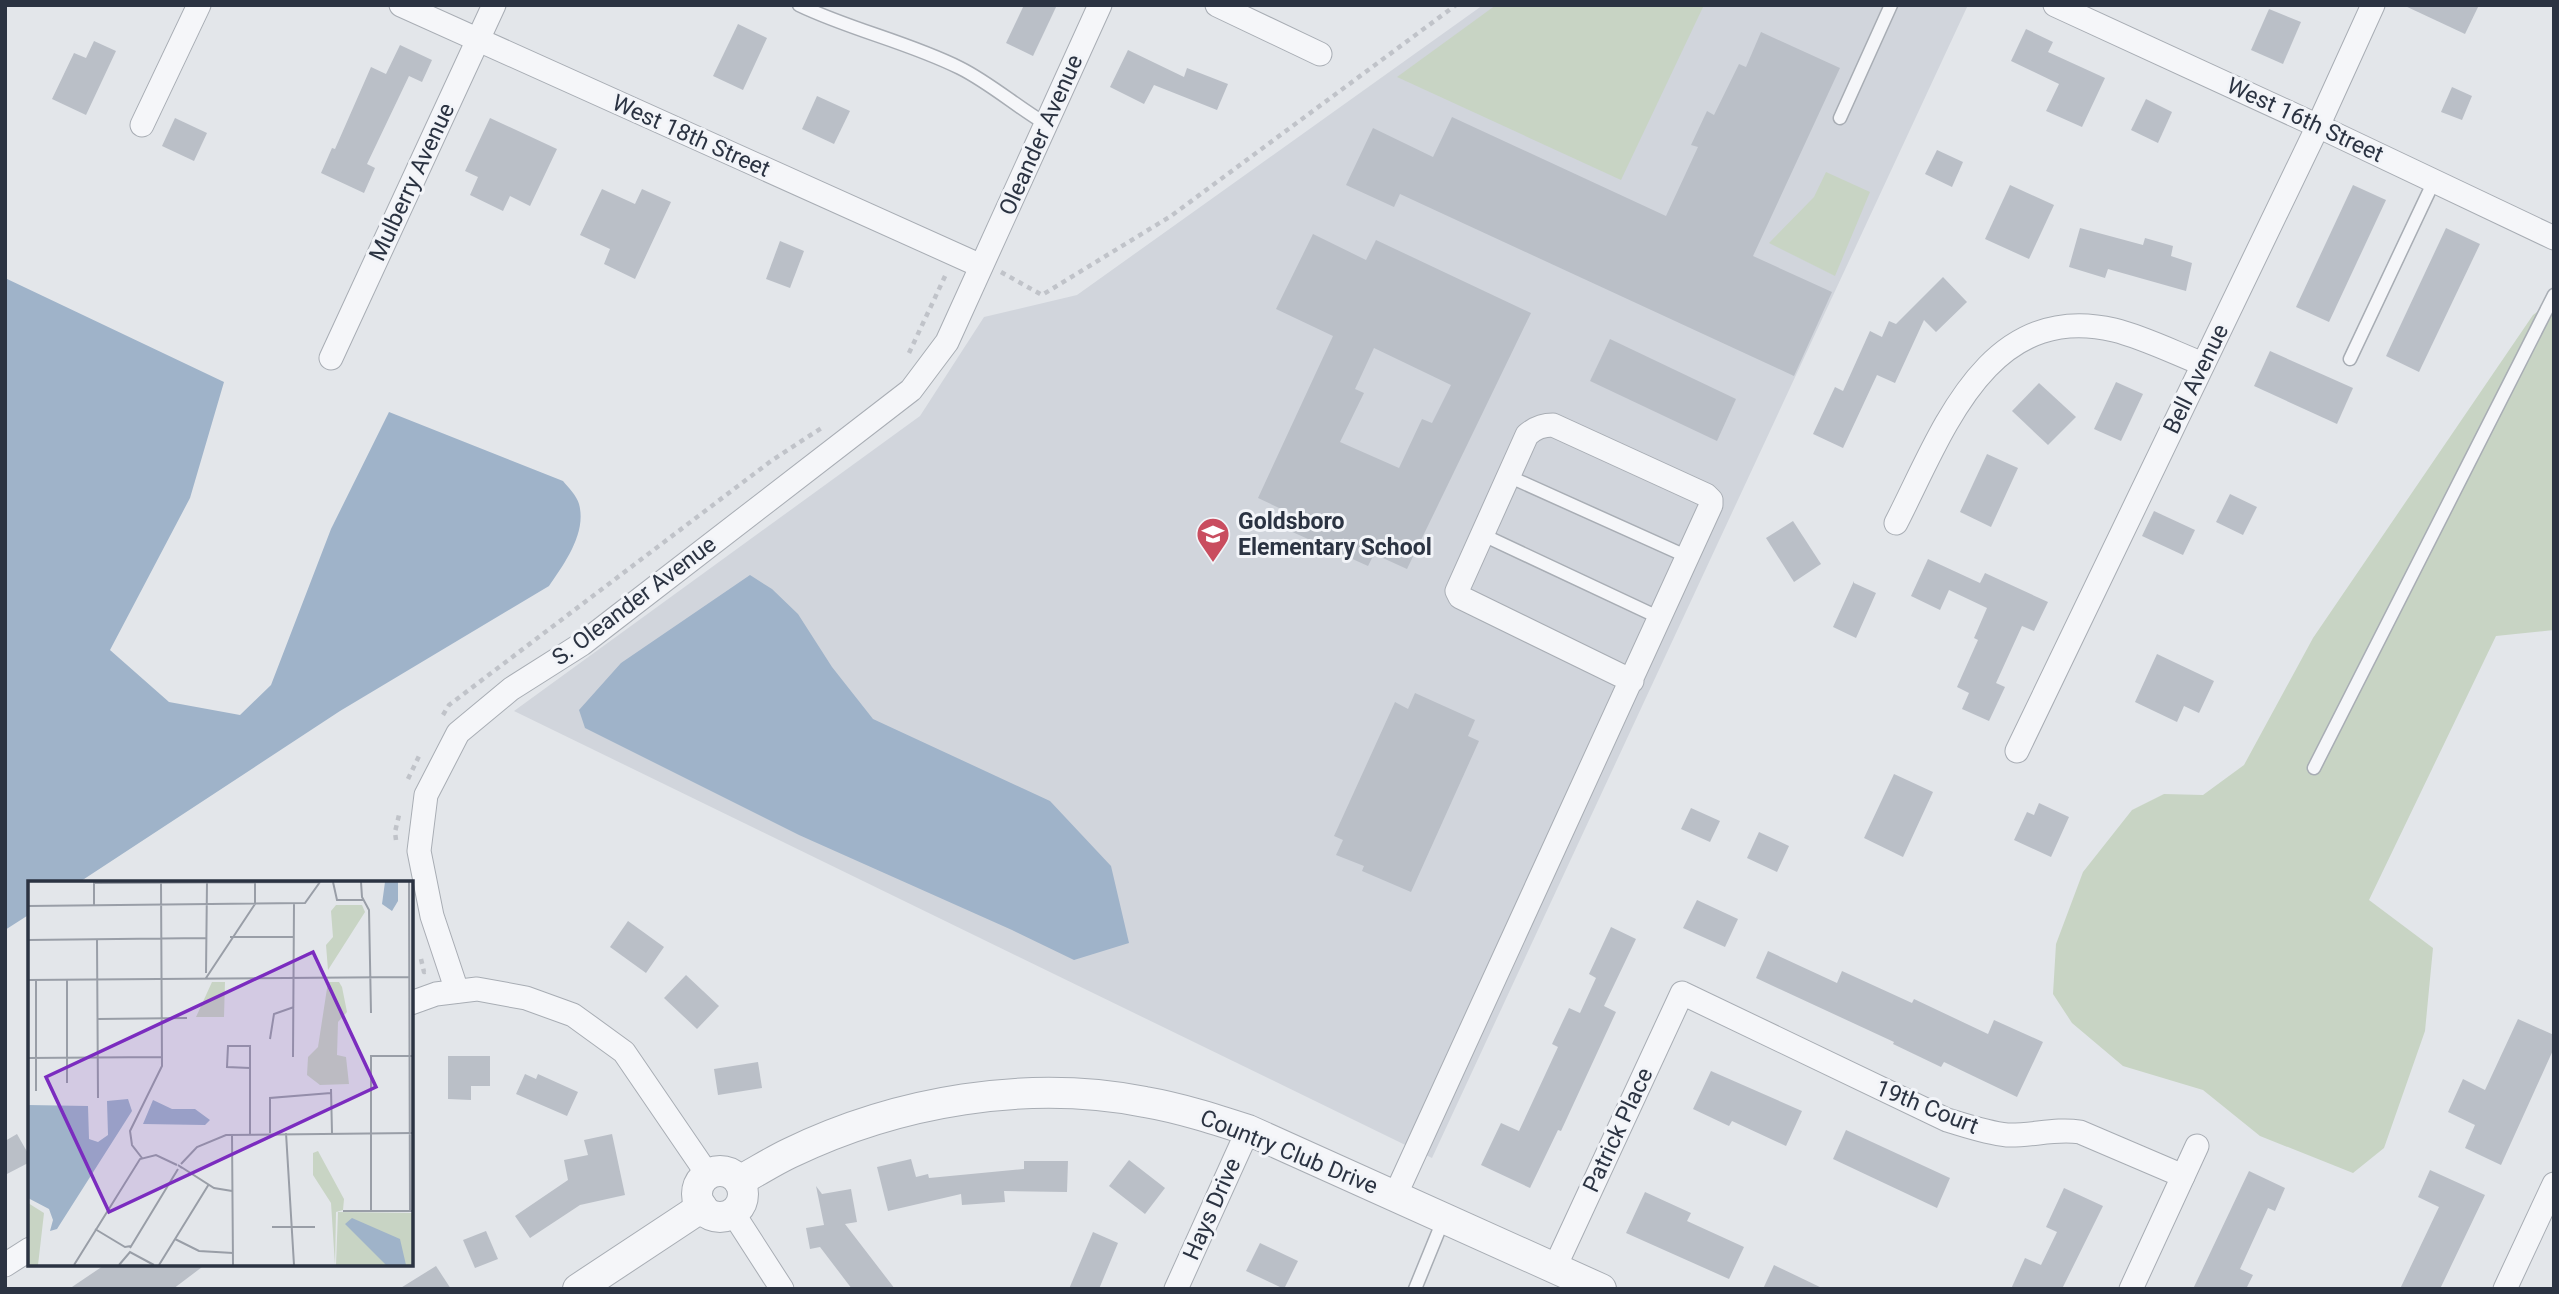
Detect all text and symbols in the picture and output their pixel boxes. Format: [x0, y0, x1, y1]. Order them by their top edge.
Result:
street label: Oleander Avenue [994, 51, 1088, 219]
street label: West 16th Street [2222, 72, 2388, 168]
street label: West 18th Street [608, 89, 774, 183]
street label: Mulberry Avenue [364, 99, 460, 265]
street label: Bell Avenue [2158, 320, 2234, 438]
place label: Goldsboro Elementary School [1238, 508, 1432, 561]
school or university icon: Goldsboro Elementary School [1194, 515, 1232, 564]
street label: S. Oleander Avenue [547, 531, 721, 671]
inset map [28, 881, 413, 1266]
street label: Patrick Place [1577, 1064, 1659, 1196]
street label: 19th Court [1872, 1074, 1982, 1140]
street label: Country Club Drive [1196, 1104, 1382, 1200]
street label: Hays Drive [1178, 1154, 1246, 1264]

